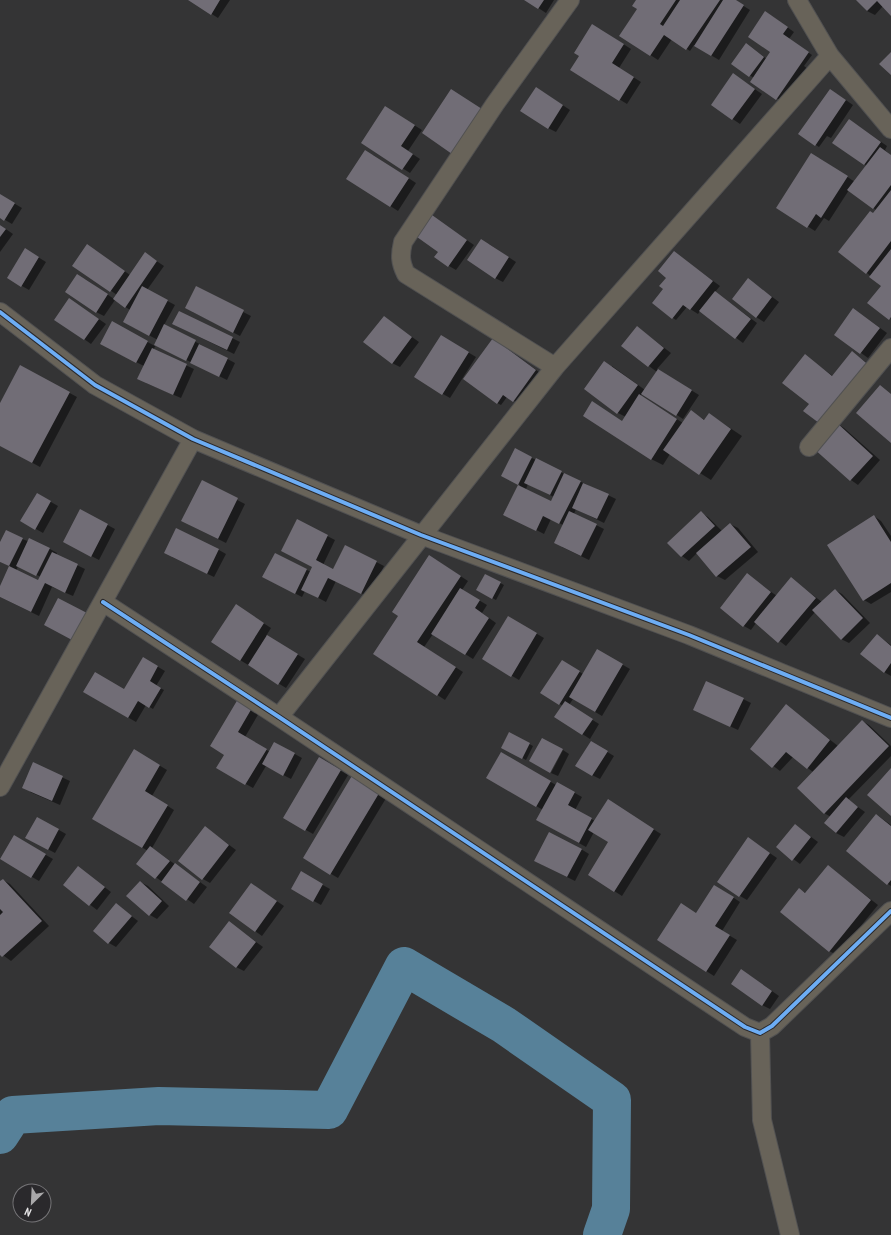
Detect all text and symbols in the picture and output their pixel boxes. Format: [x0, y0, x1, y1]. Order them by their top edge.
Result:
north arrow [12, 1183, 52, 1223]
text: N [22, 1205, 33, 1220]

